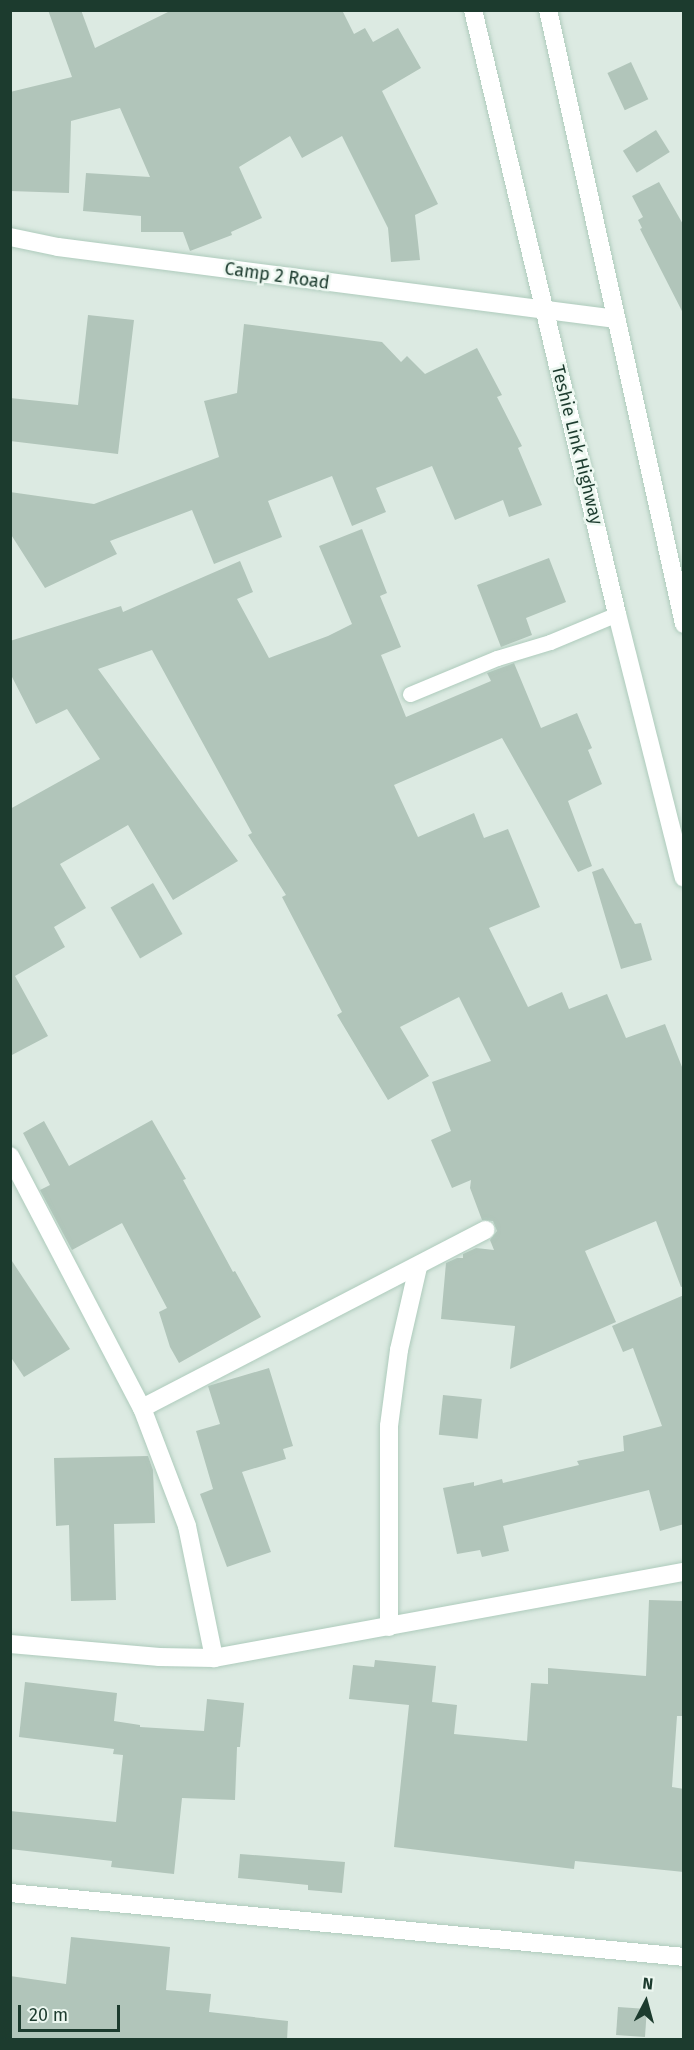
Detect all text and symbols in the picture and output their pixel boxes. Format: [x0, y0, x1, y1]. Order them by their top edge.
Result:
street label: Camp 2 Road [223, 258, 331, 294]
street label: Teshie Link Highway [547, 363, 607, 527]
north arrow [616, 1972, 676, 2032]
text: N [642, 1974, 654, 1994]
scale bar [21, 1993, 123, 2031]
text: 20 m [29, 2004, 68, 2026]

